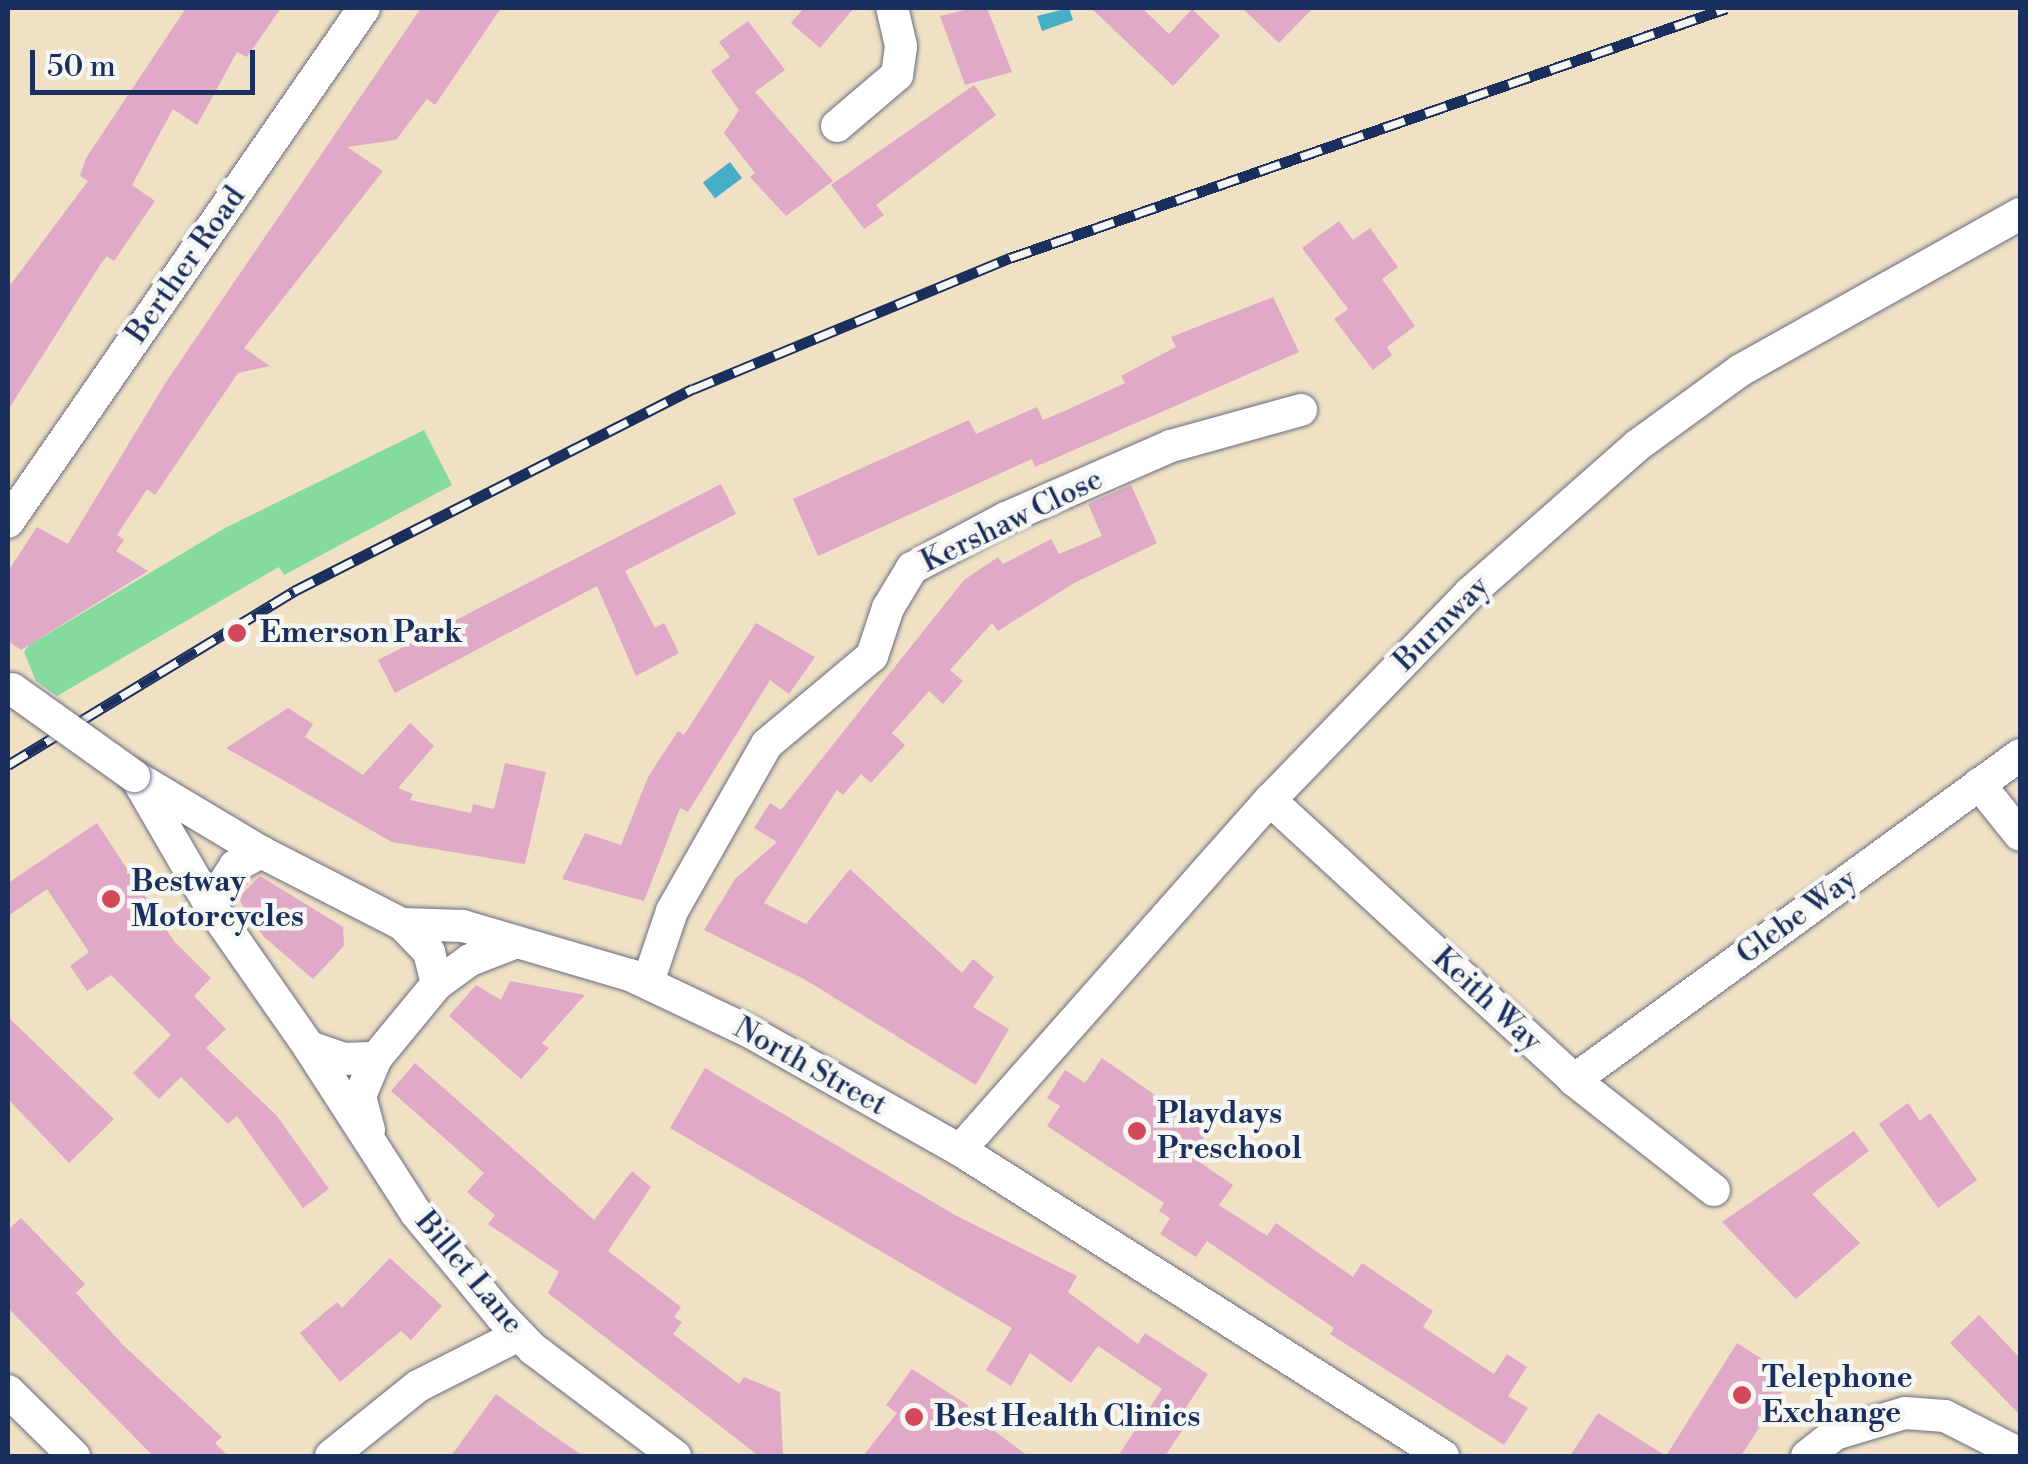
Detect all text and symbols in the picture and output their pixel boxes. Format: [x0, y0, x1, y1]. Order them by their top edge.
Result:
scale bar [35, 30, 260, 92]
text: 50 m [47, 48, 116, 86]
street label: Berther Road [119, 180, 253, 350]
street label: Kershaw Close [915, 462, 1109, 580]
street label: Burnway [1387, 569, 1497, 679]
place label: Emerson Park [260, 615, 462, 651]
marker: Emerson Park [224, 620, 250, 646]
street label: Glebe Way [1730, 861, 1864, 973]
place label: Bestway Motorcycles [131, 864, 304, 934]
marker: Bestway Motorcycles [100, 888, 122, 910]
street label: Keith Way [1425, 940, 1549, 1060]
street label: North Street [727, 1010, 893, 1124]
place label: Playdays Preschool [1157, 1096, 1302, 1166]
marker: Playdays Preschool [1126, 1120, 1148, 1142]
street label: Billet Lane [407, 1204, 531, 1342]
place label: Telephone Exchange [1762, 1360, 1913, 1430]
marker: Telephone Exchange [1731, 1384, 1753, 1406]
place label: Best Health Clinics [934, 1399, 1200, 1435]
marker: Best Health Clinics [903, 1406, 925, 1428]

